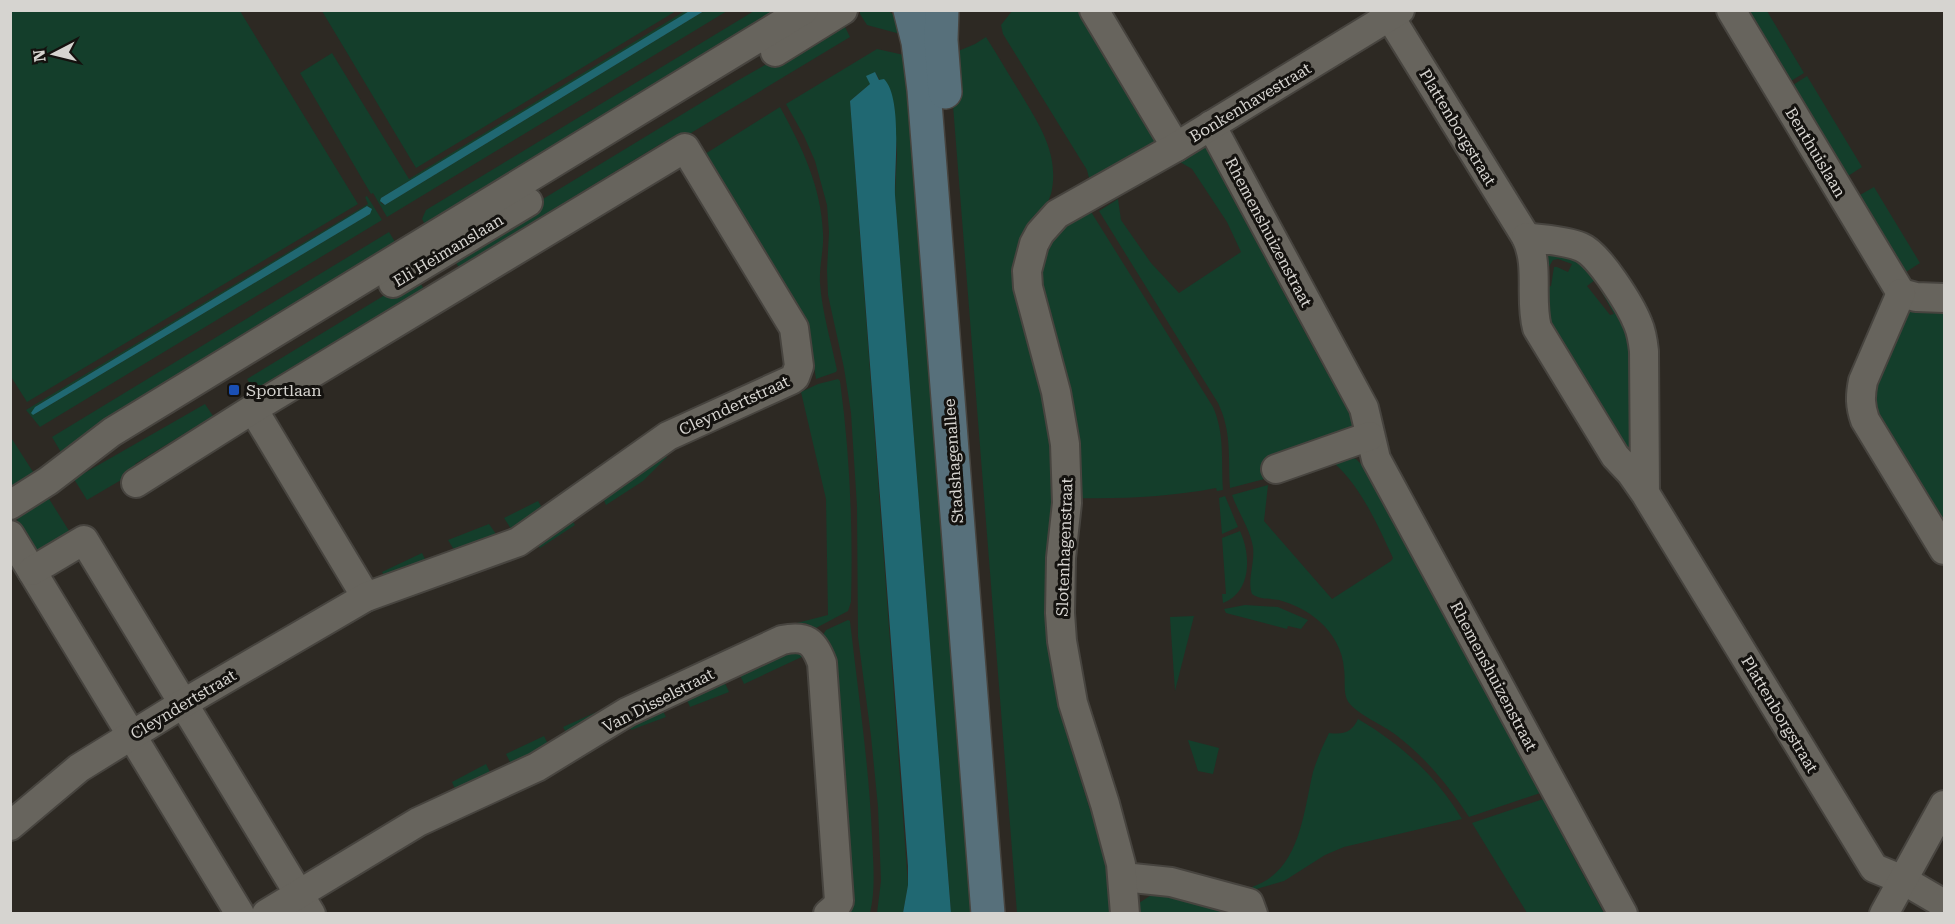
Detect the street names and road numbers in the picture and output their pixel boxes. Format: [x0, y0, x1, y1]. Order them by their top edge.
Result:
street label: Bonkenhavestraat [1186, 59, 1315, 146]
street label: Plattenborgstraat [1415, 65, 1500, 189]
street label: Benthuislaan [1781, 104, 1850, 201]
street label: Rhemenshuizenstraat [1221, 154, 1316, 310]
street label: Eli Heimanslaan [390, 210, 507, 291]
street label: Cleyndertstraat [676, 372, 792, 439]
street label: Stadshagenallee [940, 398, 967, 524]
street label: Slotenhagenstraat [1053, 477, 1076, 617]
street label: Rhemenshuizenstraat [1446, 598, 1541, 754]
street label: Plattenborgstraat [1737, 652, 1822, 776]
street label: Van Disselstraat [599, 664, 717, 737]
street label: Cleyndertstraat [127, 665, 239, 743]

